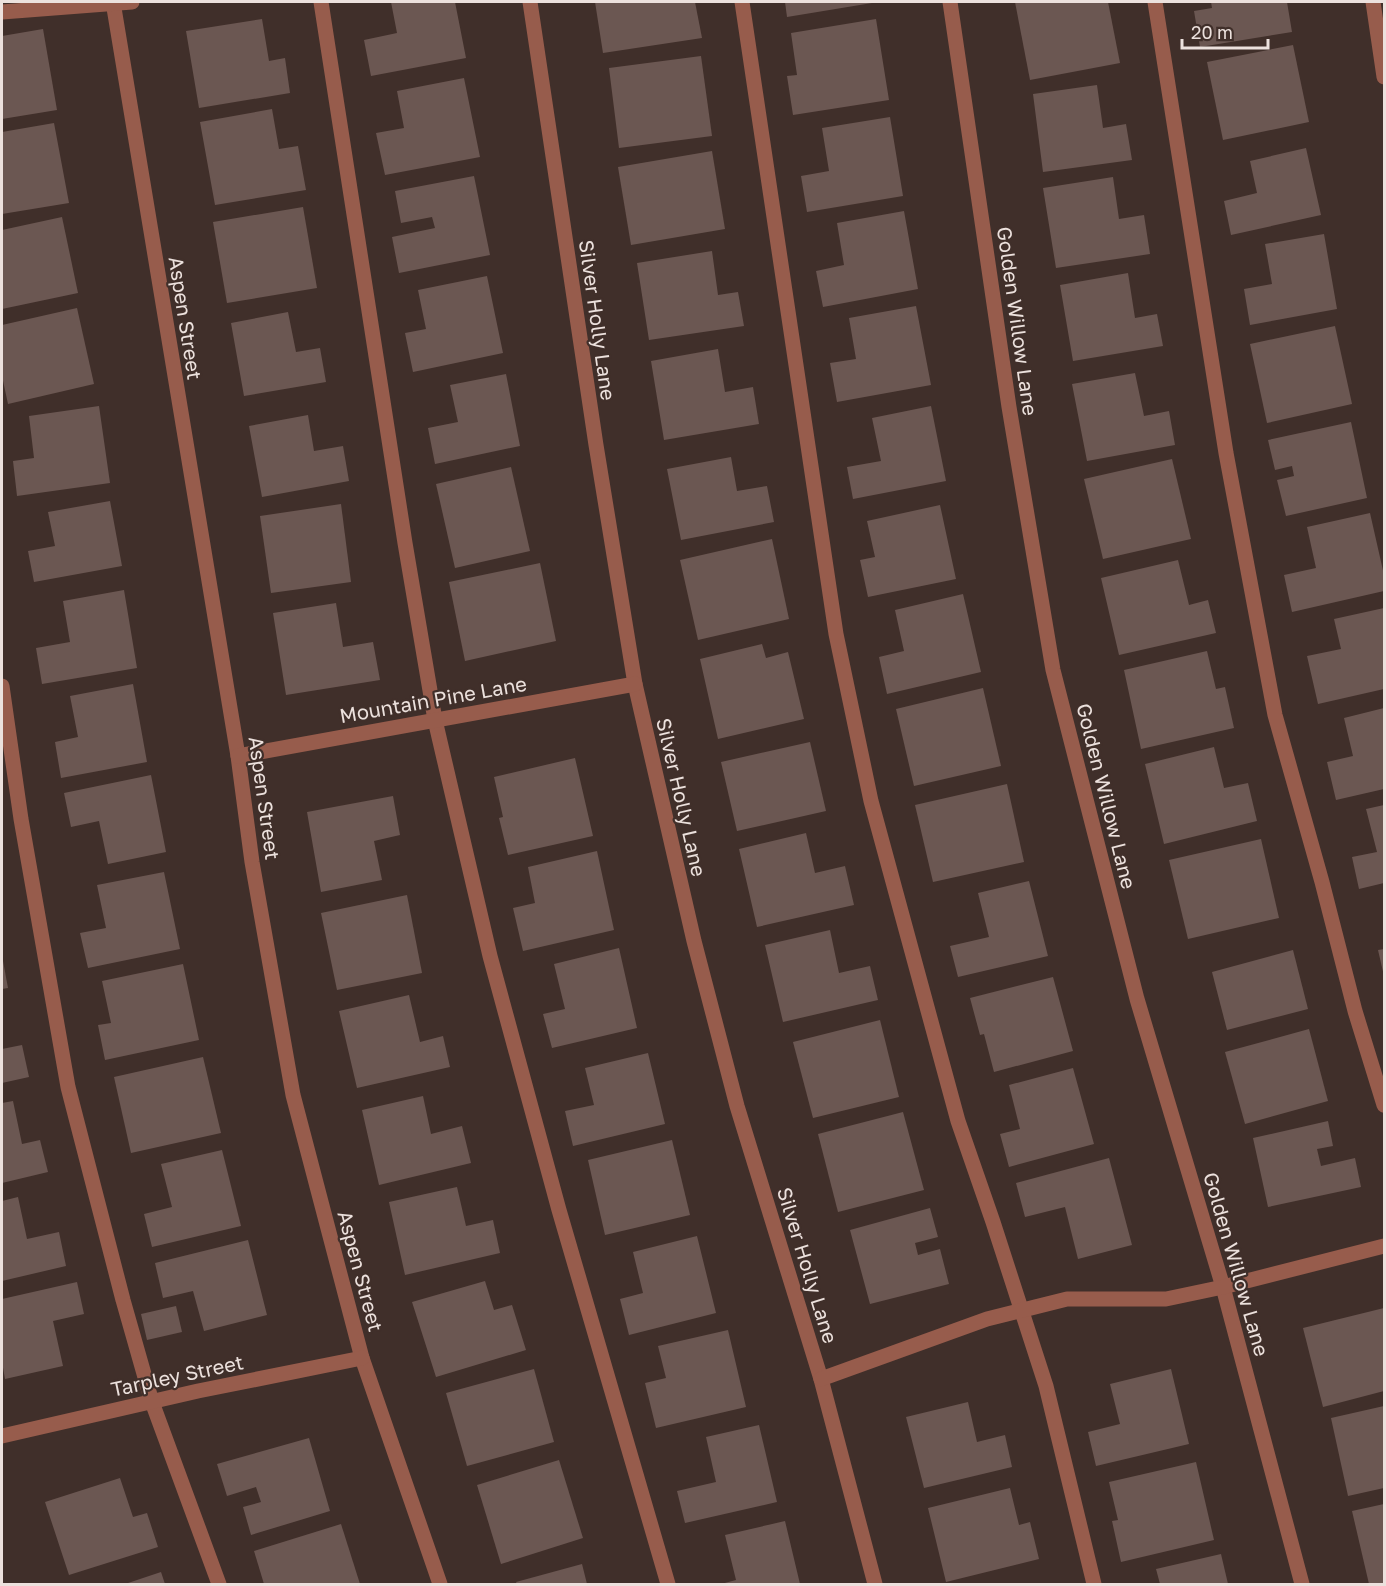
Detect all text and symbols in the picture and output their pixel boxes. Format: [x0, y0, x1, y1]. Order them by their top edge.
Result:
scale bar [1182, 12, 1268, 50]
text: 20 m [1191, 21, 1233, 43]
street label: Golden Willow Lane [993, 225, 1043, 417]
street label: Silver Holly Lane [575, 238, 621, 402]
street label: Aspen Street [164, 255, 208, 381]
street label: Mountain Pine Lane [338, 671, 528, 727]
street label: Golden Willow Lane [1072, 701, 1142, 891]
street label: Silver Holly Lane [652, 715, 712, 879]
street label: Aspen Street [244, 735, 286, 861]
street label: Golden Willow Lane [1199, 1169, 1275, 1359]
street label: Silver Holly Lane [773, 1184, 843, 1346]
street label: Aspen Street [333, 1208, 389, 1334]
street label: Tarpley Street [109, 1349, 245, 1401]

